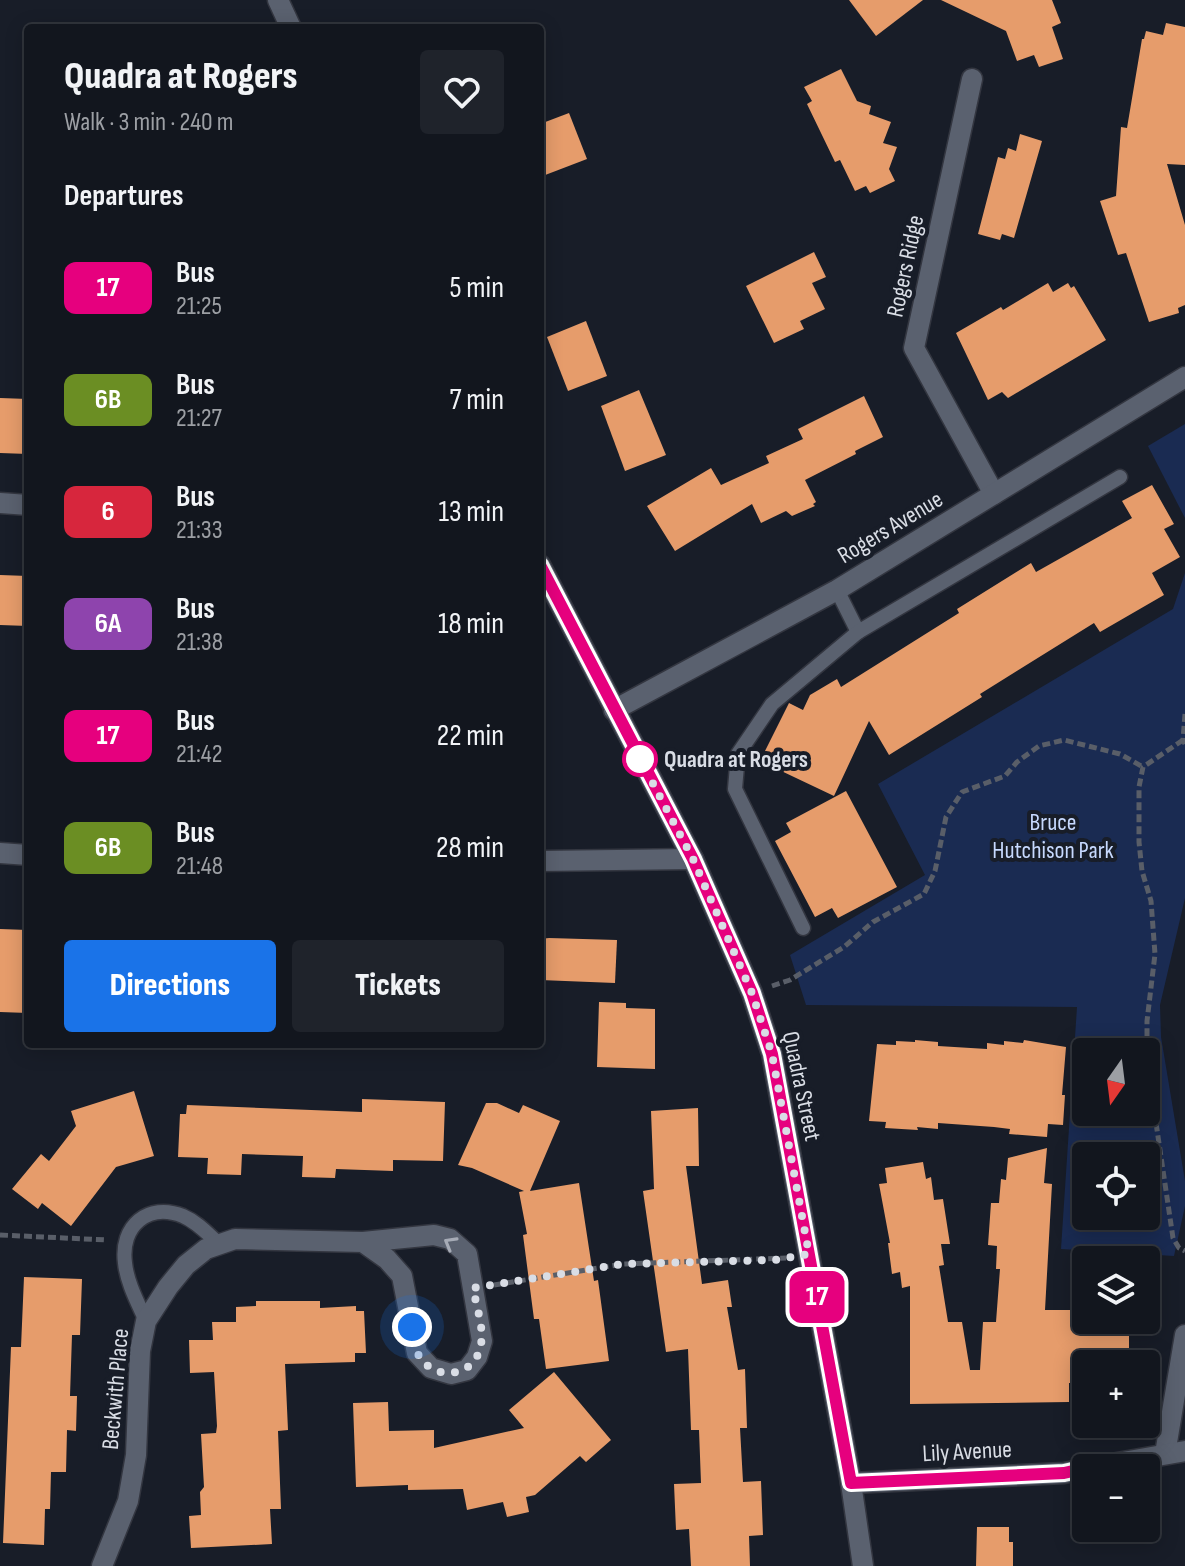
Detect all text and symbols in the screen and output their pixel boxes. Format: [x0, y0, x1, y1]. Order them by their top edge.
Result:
button: heart [420, 50, 504, 134]
text: Quadra at Rogers [64, 54, 298, 99]
text: Walk · 3 min · 240 m [64, 107, 233, 138]
text: Departures [64, 178, 184, 214]
street label: Rogers Ridge [881, 212, 930, 320]
text: Bus [176, 255, 215, 291]
text: 5 min [450, 270, 504, 306]
text: 17 [97, 271, 120, 304]
text: 21:25 [176, 291, 222, 322]
text: Bus [176, 367, 215, 403]
text: 7 min [450, 382, 504, 418]
text: 6B [95, 383, 121, 416]
text: 21:27 [176, 403, 222, 434]
text: Bus [176, 479, 215, 515]
street label: Rogers Avenue [832, 485, 948, 570]
text: 13 min [438, 494, 504, 530]
text: 6 [101, 495, 115, 528]
text: 21:33 [176, 515, 223, 546]
text: Bus [176, 591, 215, 627]
text: 18 min [438, 606, 504, 642]
text: 6A [95, 607, 121, 640]
text: 21:38 [176, 627, 223, 658]
text: Bus [176, 703, 215, 739]
text: 22 min [437, 718, 504, 754]
text: 17 [97, 719, 120, 752]
text: 21:42 [176, 739, 223, 770]
marker: Quadra at Rogers [623, 742, 657, 776]
place label: Quadra at Rogers [664, 745, 808, 774]
park label: Bruce Hutchison Park [992, 808, 1114, 865]
text: Bus [176, 815, 215, 851]
text: 28 min [436, 830, 504, 866]
text: 6B [95, 831, 121, 864]
text: 21:48 [176, 851, 223, 882]
button: Directions [64, 940, 276, 1032]
button: Tickets [292, 940, 504, 1032]
street label: Quadra Street [776, 1029, 827, 1144]
north arrow [1072, 1038, 1160, 1126]
map controls [1072, 1038, 1160, 1542]
button: locate [1072, 1142, 1160, 1230]
one-way arrow [444, 1237, 459, 1253]
button: layers [1072, 1246, 1160, 1334]
line badge: 17 [781, 1271, 853, 1323]
text: 17 [806, 1280, 829, 1313]
your location [392, 1307, 432, 1347]
street label: Beckwith Place [96, 1327, 135, 1451]
button: + [1072, 1350, 1160, 1438]
street label: Lily Avenue [922, 1435, 1013, 1468]
button: − [1072, 1454, 1160, 1542]

